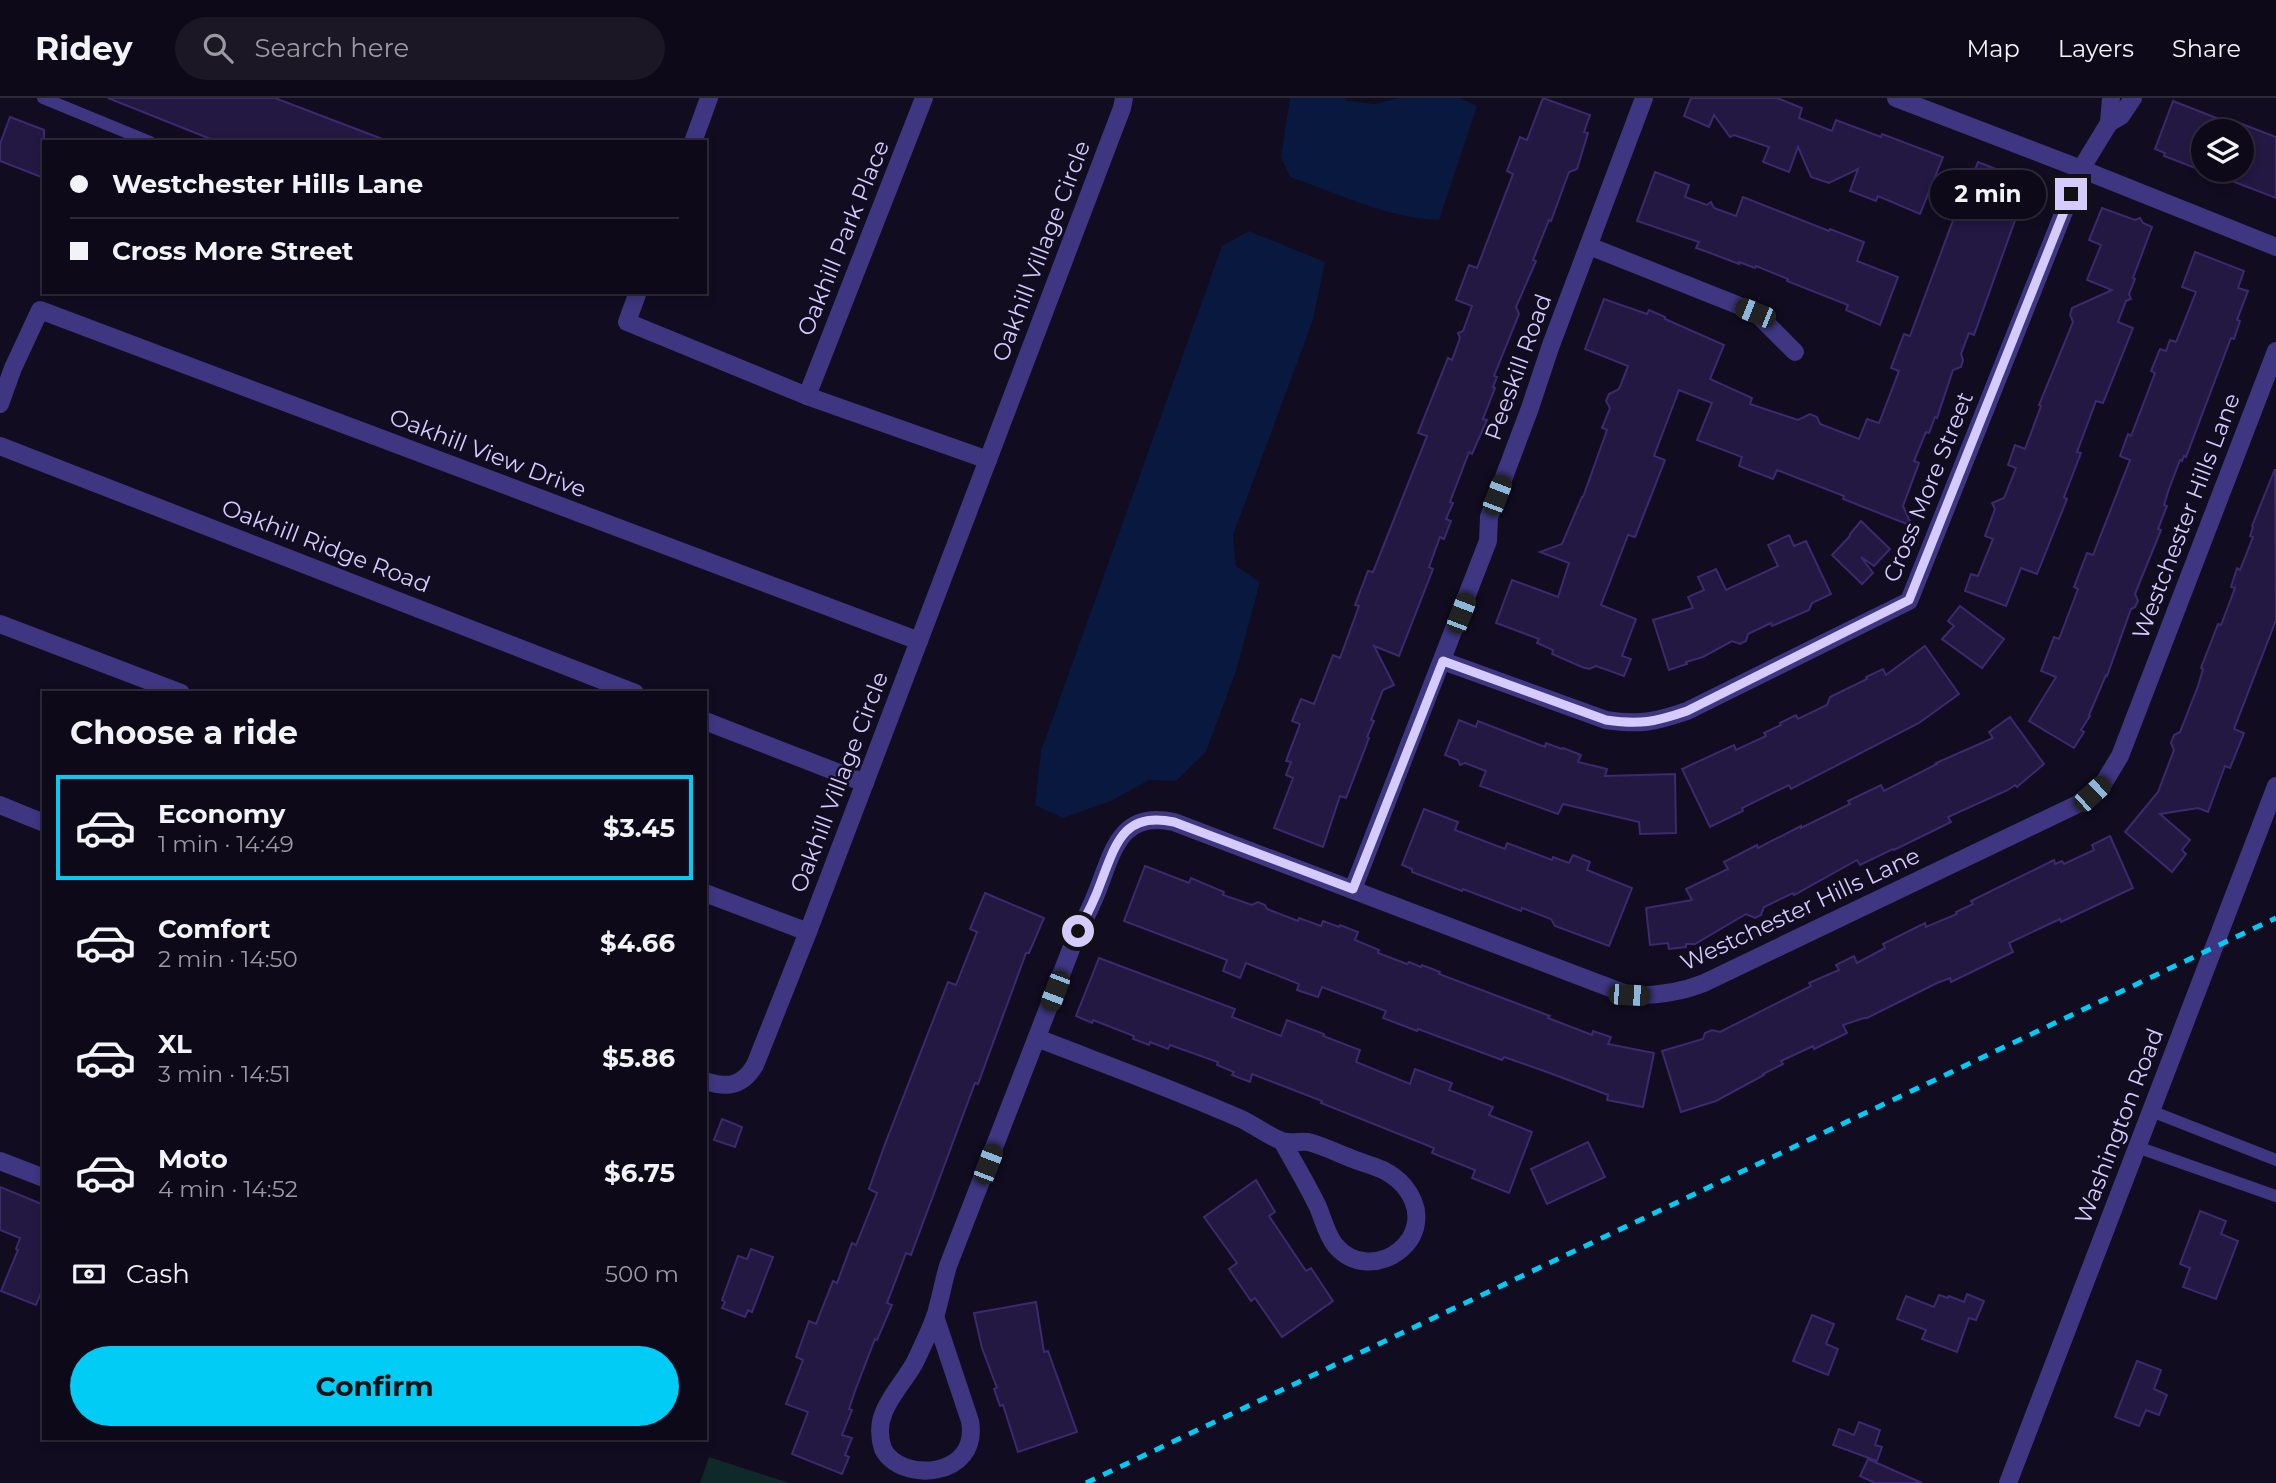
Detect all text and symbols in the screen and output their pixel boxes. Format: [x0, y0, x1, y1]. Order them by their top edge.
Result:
search box [175, 17, 665, 80]
text: Ridey [35, 28, 133, 68]
icon: search [199, 29, 237, 67]
text: Search here [255, 32, 409, 64]
text: Map [1966, 34, 2020, 63]
text: Layers [2058, 34, 2134, 63]
text: Share [2172, 34, 2241, 63]
map controls [2191, 119, 2254, 182]
button: layers [2191, 119, 2254, 182]
street label: Oakhill Park Place [791, 136, 895, 340]
street label: Oakhill Village Circle [986, 137, 1096, 365]
text: Westchester Hills Lane [112, 168, 423, 200]
callout: 2 min [1931, 170, 2046, 218]
route end [2055, 178, 2087, 210]
text: 2 min [1954, 180, 2022, 208]
text: Cross More Street [112, 235, 353, 267]
street label: Peeskill Road [1479, 290, 1557, 444]
car [1732, 295, 1779, 331]
street label: Cross More Street [1877, 388, 1979, 586]
street label: Westchester Hills Lane [2126, 389, 2246, 643]
street label: Oakhill View Drive [386, 403, 590, 503]
car [1480, 472, 1515, 518]
street label: Oakhill Ridge Road [218, 493, 434, 599]
car [1444, 590, 1479, 636]
street label: Oakhill Village Circle [784, 668, 894, 896]
text: Choose a ride [70, 713, 298, 752]
car [2070, 772, 2115, 816]
icon: car [74, 796, 137, 859]
text: Economy [158, 798, 285, 830]
text: $3.45 [603, 812, 675, 844]
text: 1 min · 14:49 [158, 830, 294, 858]
street label: Westchester Hills Lane [1676, 841, 1924, 977]
icon: car [74, 911, 137, 974]
text: Comfort [158, 913, 270, 945]
route start [1062, 915, 1094, 947]
text: $4.66 [600, 927, 675, 959]
text: 2 min · 14:50 [158, 945, 298, 973]
car [1038, 968, 1073, 1014]
car [1608, 983, 1651, 1007]
street label: Washington Road [2069, 1024, 2169, 1228]
icon: car [74, 1026, 137, 1089]
text: XL [158, 1028, 192, 1060]
text: $5.86 [602, 1042, 675, 1074]
text: 3 min · 14:51 [158, 1060, 291, 1088]
icon: car [74, 1141, 137, 1204]
car [971, 1141, 1006, 1187]
text: Moto [158, 1143, 228, 1175]
text: $6.75 [604, 1157, 675, 1189]
text: 4 min · 14:52 [158, 1175, 298, 1203]
icon: cash [70, 1255, 108, 1293]
text: Cash [126, 1258, 190, 1290]
text: 500 m [605, 1260, 679, 1288]
button: Confirm [70, 1346, 679, 1426]

